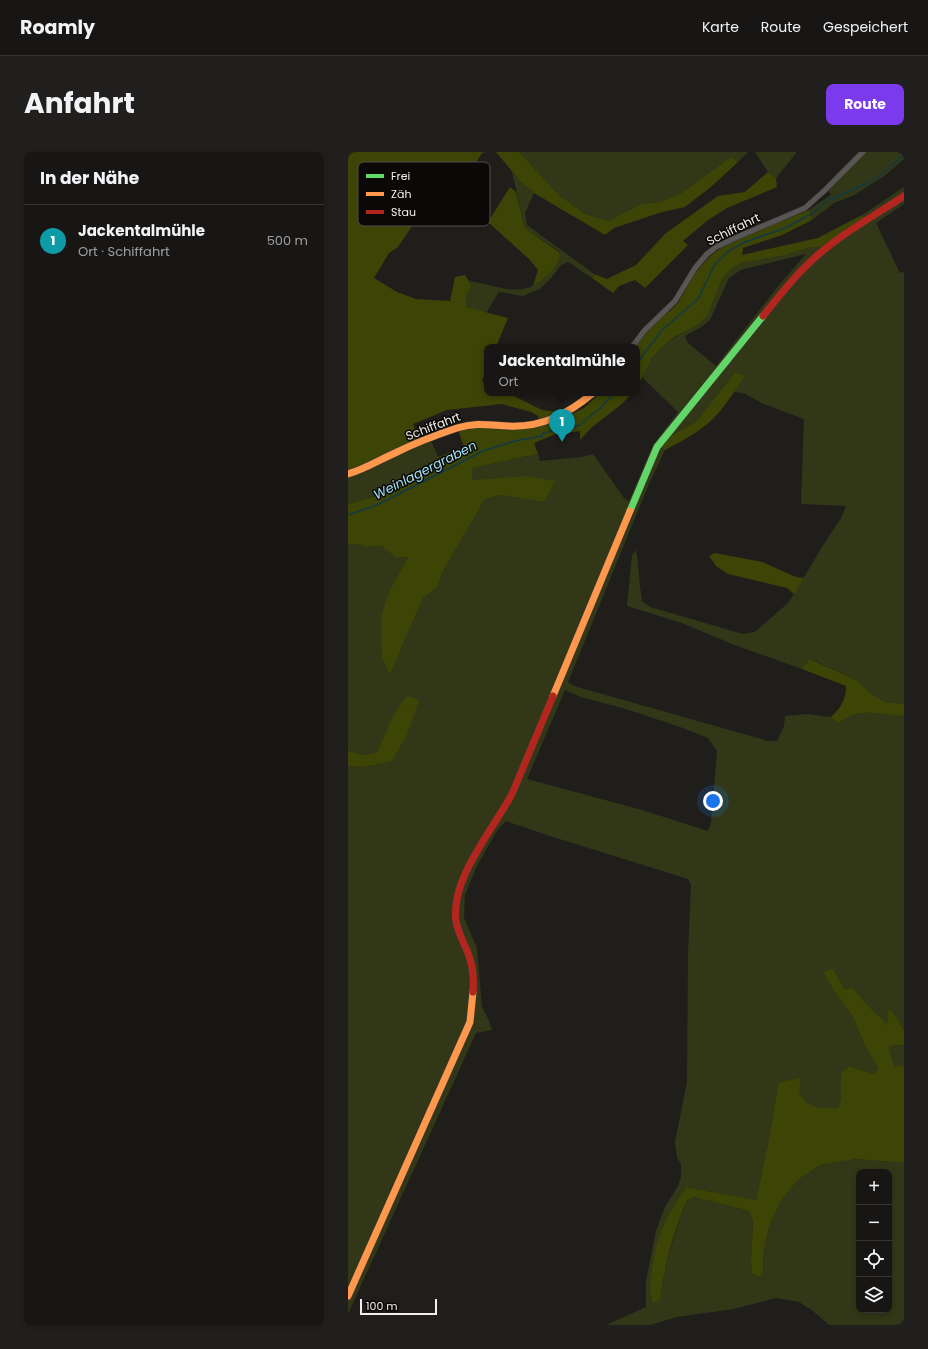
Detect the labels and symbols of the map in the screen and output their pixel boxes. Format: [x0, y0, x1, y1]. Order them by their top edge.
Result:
legend [358, 162, 490, 226]
text: Frei [391, 168, 410, 184]
text: Zäh [391, 186, 411, 202]
text: Stau [391, 204, 416, 220]
street label: Schiffahrt [703, 209, 763, 249]
street label: Schiffahrt [403, 408, 463, 444]
pin: 1 [549, 409, 575, 442]
water label: Weinlagergraben [370, 436, 480, 504]
your location [703, 791, 723, 811]
scale bar [360, 1297, 437, 1316]

